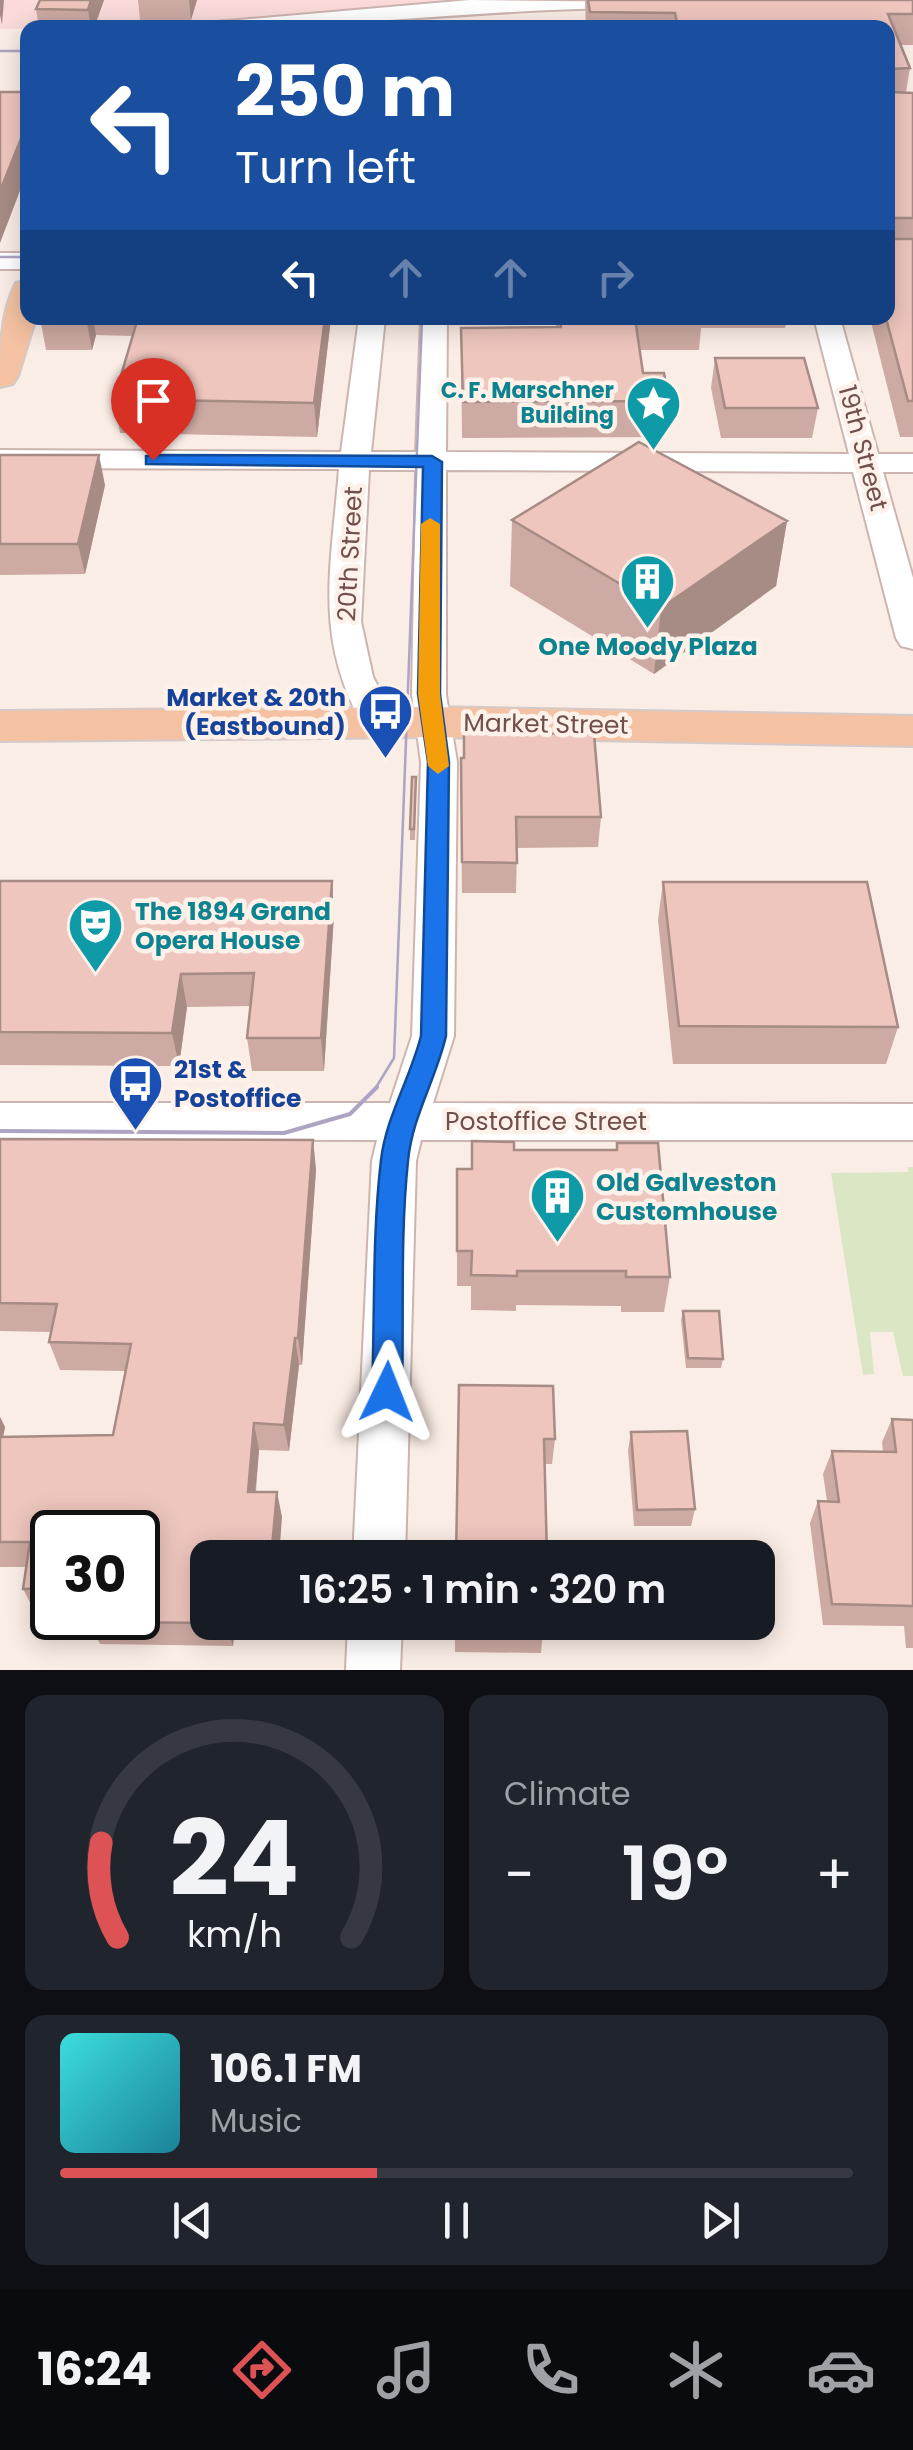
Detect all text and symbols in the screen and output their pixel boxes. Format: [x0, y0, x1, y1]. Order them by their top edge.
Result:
text: 250 m [235, 42, 455, 141]
icon: left [70, 60, 200, 190]
text: Turn left [235, 136, 416, 199]
icon: left [273, 250, 328, 305]
icon: ahead [378, 250, 433, 305]
icon: ahead [483, 250, 538, 305]
icon: right [588, 250, 643, 305]
pin [111, 358, 196, 461]
icon: arrive [126, 373, 181, 428]
place icon: C. F. Marschner Building [623, 373, 683, 452]
place label: C. F. Marschner Building [441, 375, 614, 431]
street label: 19th Street [829, 381, 897, 515]
street label: 20th Street [329, 486, 371, 622]
building icon: One Moody Plaza [618, 551, 678, 630]
place label: One Moody Plaza [538, 629, 758, 664]
place label: Market & 20th (Eastbound) [166, 680, 346, 744]
bus stop icon: Market & 20th (Eastbound) [355, 681, 415, 760]
street label: Market Street [463, 705, 629, 743]
place label: The 1894 Grand Opera House [135, 894, 331, 958]
theatre icon: The 1894 Grand Opera House [66, 895, 126, 974]
place label: 21st & Postoffice [174, 1052, 301, 1116]
bus stop icon: 21st & Postoffice [105, 1053, 165, 1132]
street label: Postoffice Street [445, 1104, 647, 1139]
place label: Old Galveston Customhouse [596, 1165, 777, 1229]
building icon: Old Galveston Customhouse [527, 1166, 587, 1245]
position arrow [335, 1340, 439, 1444]
speed limit sign: 30 [30, 1510, 160, 1640]
text: 16:25 · 1 min · 320 m [299, 1563, 666, 1616]
text: Climate [504, 1771, 631, 1816]
text: 24 [170, 1786, 299, 1931]
text: 19° [621, 1821, 729, 1926]
text: − [504, 1836, 534, 1913]
text: + [815, 1836, 853, 1913]
text: km/h [187, 1909, 282, 1960]
text: 106.1 FM [210, 2042, 362, 2095]
text: Music [210, 2098, 302, 2143]
icon: previous [165, 2193, 220, 2248]
icon: pause [429, 2193, 484, 2248]
icon: next [693, 2193, 748, 2248]
icon: directions [227, 2335, 297, 2405]
icon: music [371, 2335, 441, 2405]
icon: phone [516, 2335, 586, 2405]
icon: climate [661, 2335, 731, 2405]
icon: car [806, 2335, 876, 2405]
text: 16:24 [37, 2338, 152, 2401]

